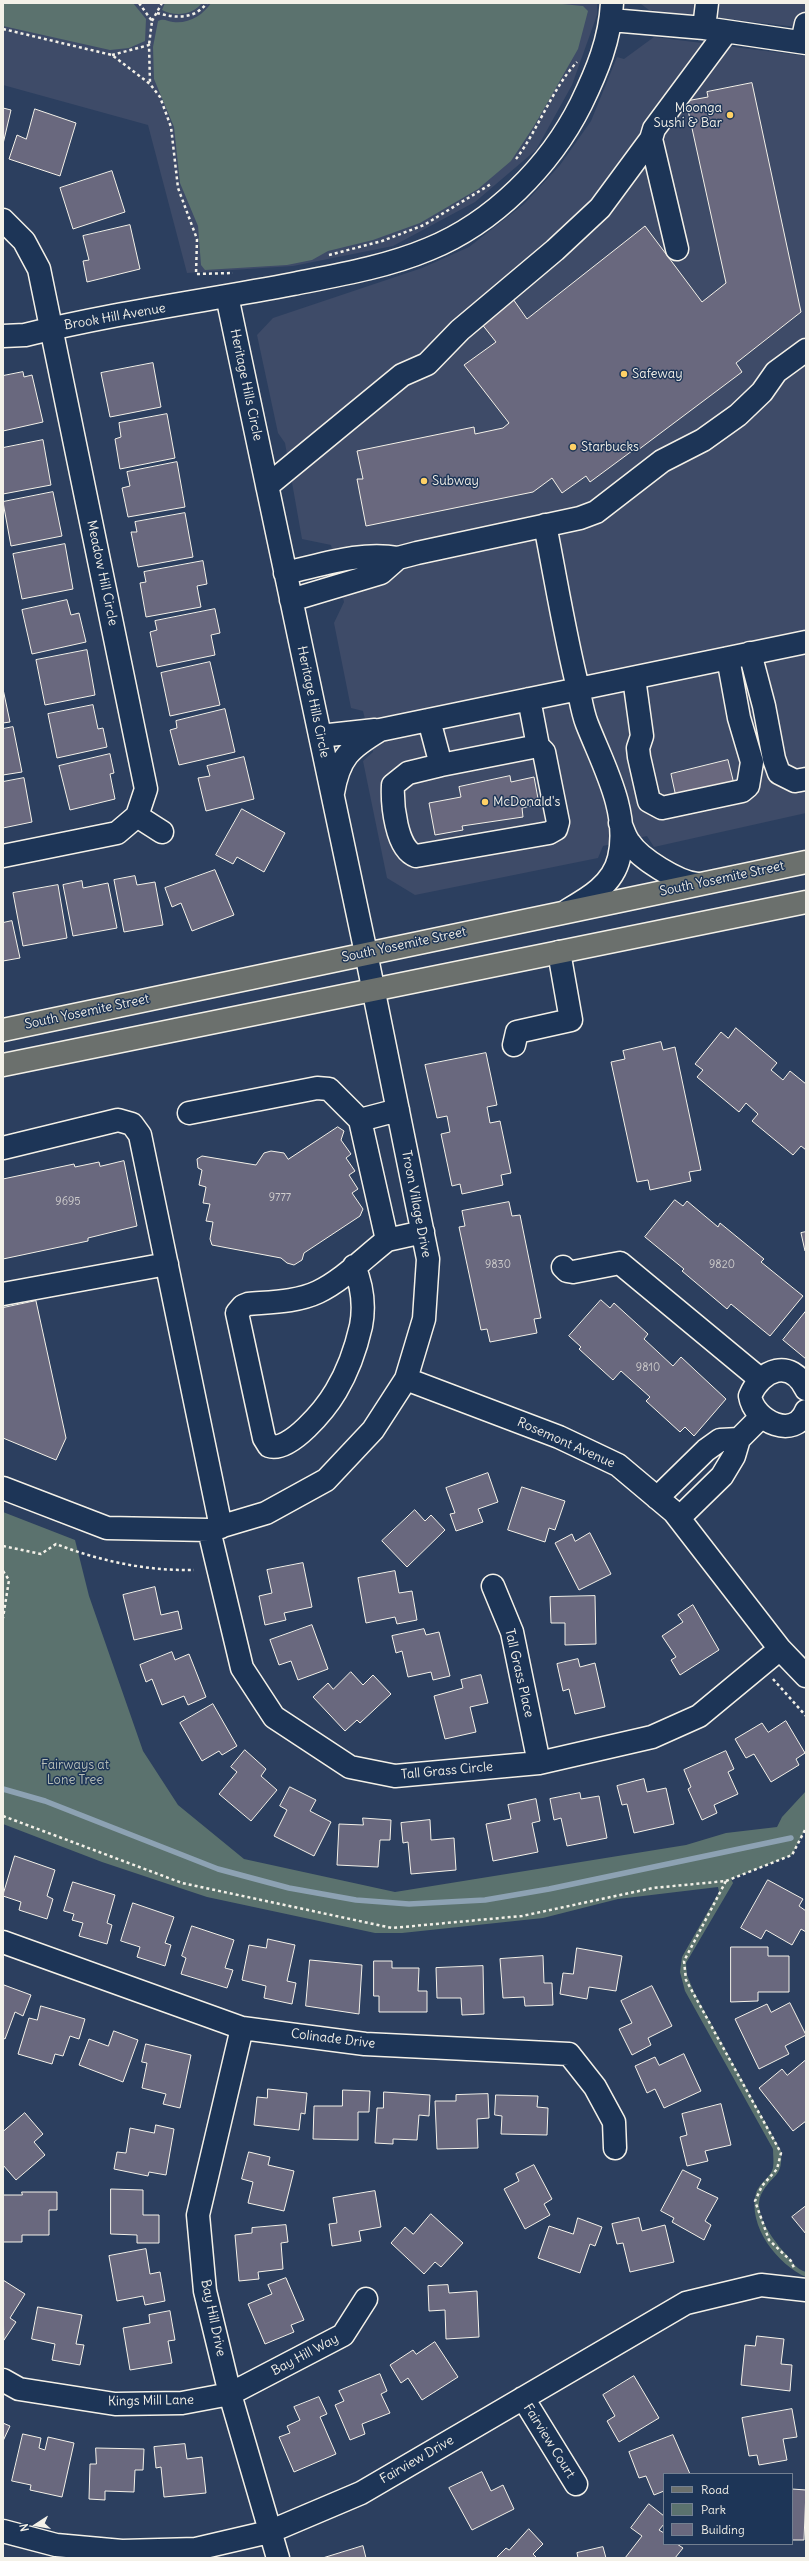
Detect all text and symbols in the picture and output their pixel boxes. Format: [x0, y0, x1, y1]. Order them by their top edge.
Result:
place label: Moonga Sushi & Bar [653, 100, 722, 131]
marker: Moonga Sushi & Bar [725, 110, 735, 120]
street label: Brook Hill Avenue [63, 300, 167, 334]
street label: Heritage Hills Circle [227, 328, 265, 442]
place label: Safeway [632, 366, 683, 382]
marker: Safeway [619, 369, 629, 379]
place label: Starbucks [581, 439, 639, 455]
marker: Starbucks [568, 442, 578, 452]
place label: Subway [432, 473, 479, 489]
marker: Subway [419, 476, 429, 486]
street label: Meadow Hill Circle [83, 519, 121, 627]
street label: Heritage Hills Circle [294, 645, 332, 759]
place label: McDonald's [493, 794, 560, 810]
marker: McDonald's [480, 797, 490, 807]
street label: South Yosemite Street [658, 858, 786, 900]
street label: South Yosemite Street [340, 924, 468, 966]
street label: South Yosemite Street [23, 991, 151, 1033]
street label: Troon Village Drive [398, 1149, 434, 1259]
house number: 9777 [269, 1191, 291, 1205]
house number: 9695 [55, 1195, 81, 1209]
house number: 9830 [485, 1258, 511, 1272]
house number: 9820 [709, 1258, 735, 1272]
house number: 9810 [636, 1361, 660, 1375]
street label: Rosemont Avenue [515, 1414, 617, 1472]
street label: Tall Grass Place [501, 1627, 537, 1719]
park label: Fairways at Lone Tree [41, 1757, 109, 1788]
street label: Tall Grass Circle [400, 1759, 494, 1783]
street label: Colinade Drive [290, 2026, 376, 2052]
street label: Bay Hill Drive [197, 2278, 229, 2358]
street label: Bay Hill Way [269, 2331, 341, 2379]
street label: Kings Mill Lane [108, 2392, 194, 2410]
street label: Fairview Court [520, 2401, 578, 2481]
street label: Fairview Drive [377, 2433, 457, 2487]
legend [663, 2473, 793, 2545]
text: Road [701, 2482, 729, 2497]
text: Park [701, 2502, 726, 2517]
north arrow [16, 2505, 56, 2545]
text: N [17, 2522, 32, 2533]
text: Building [701, 2522, 745, 2537]

